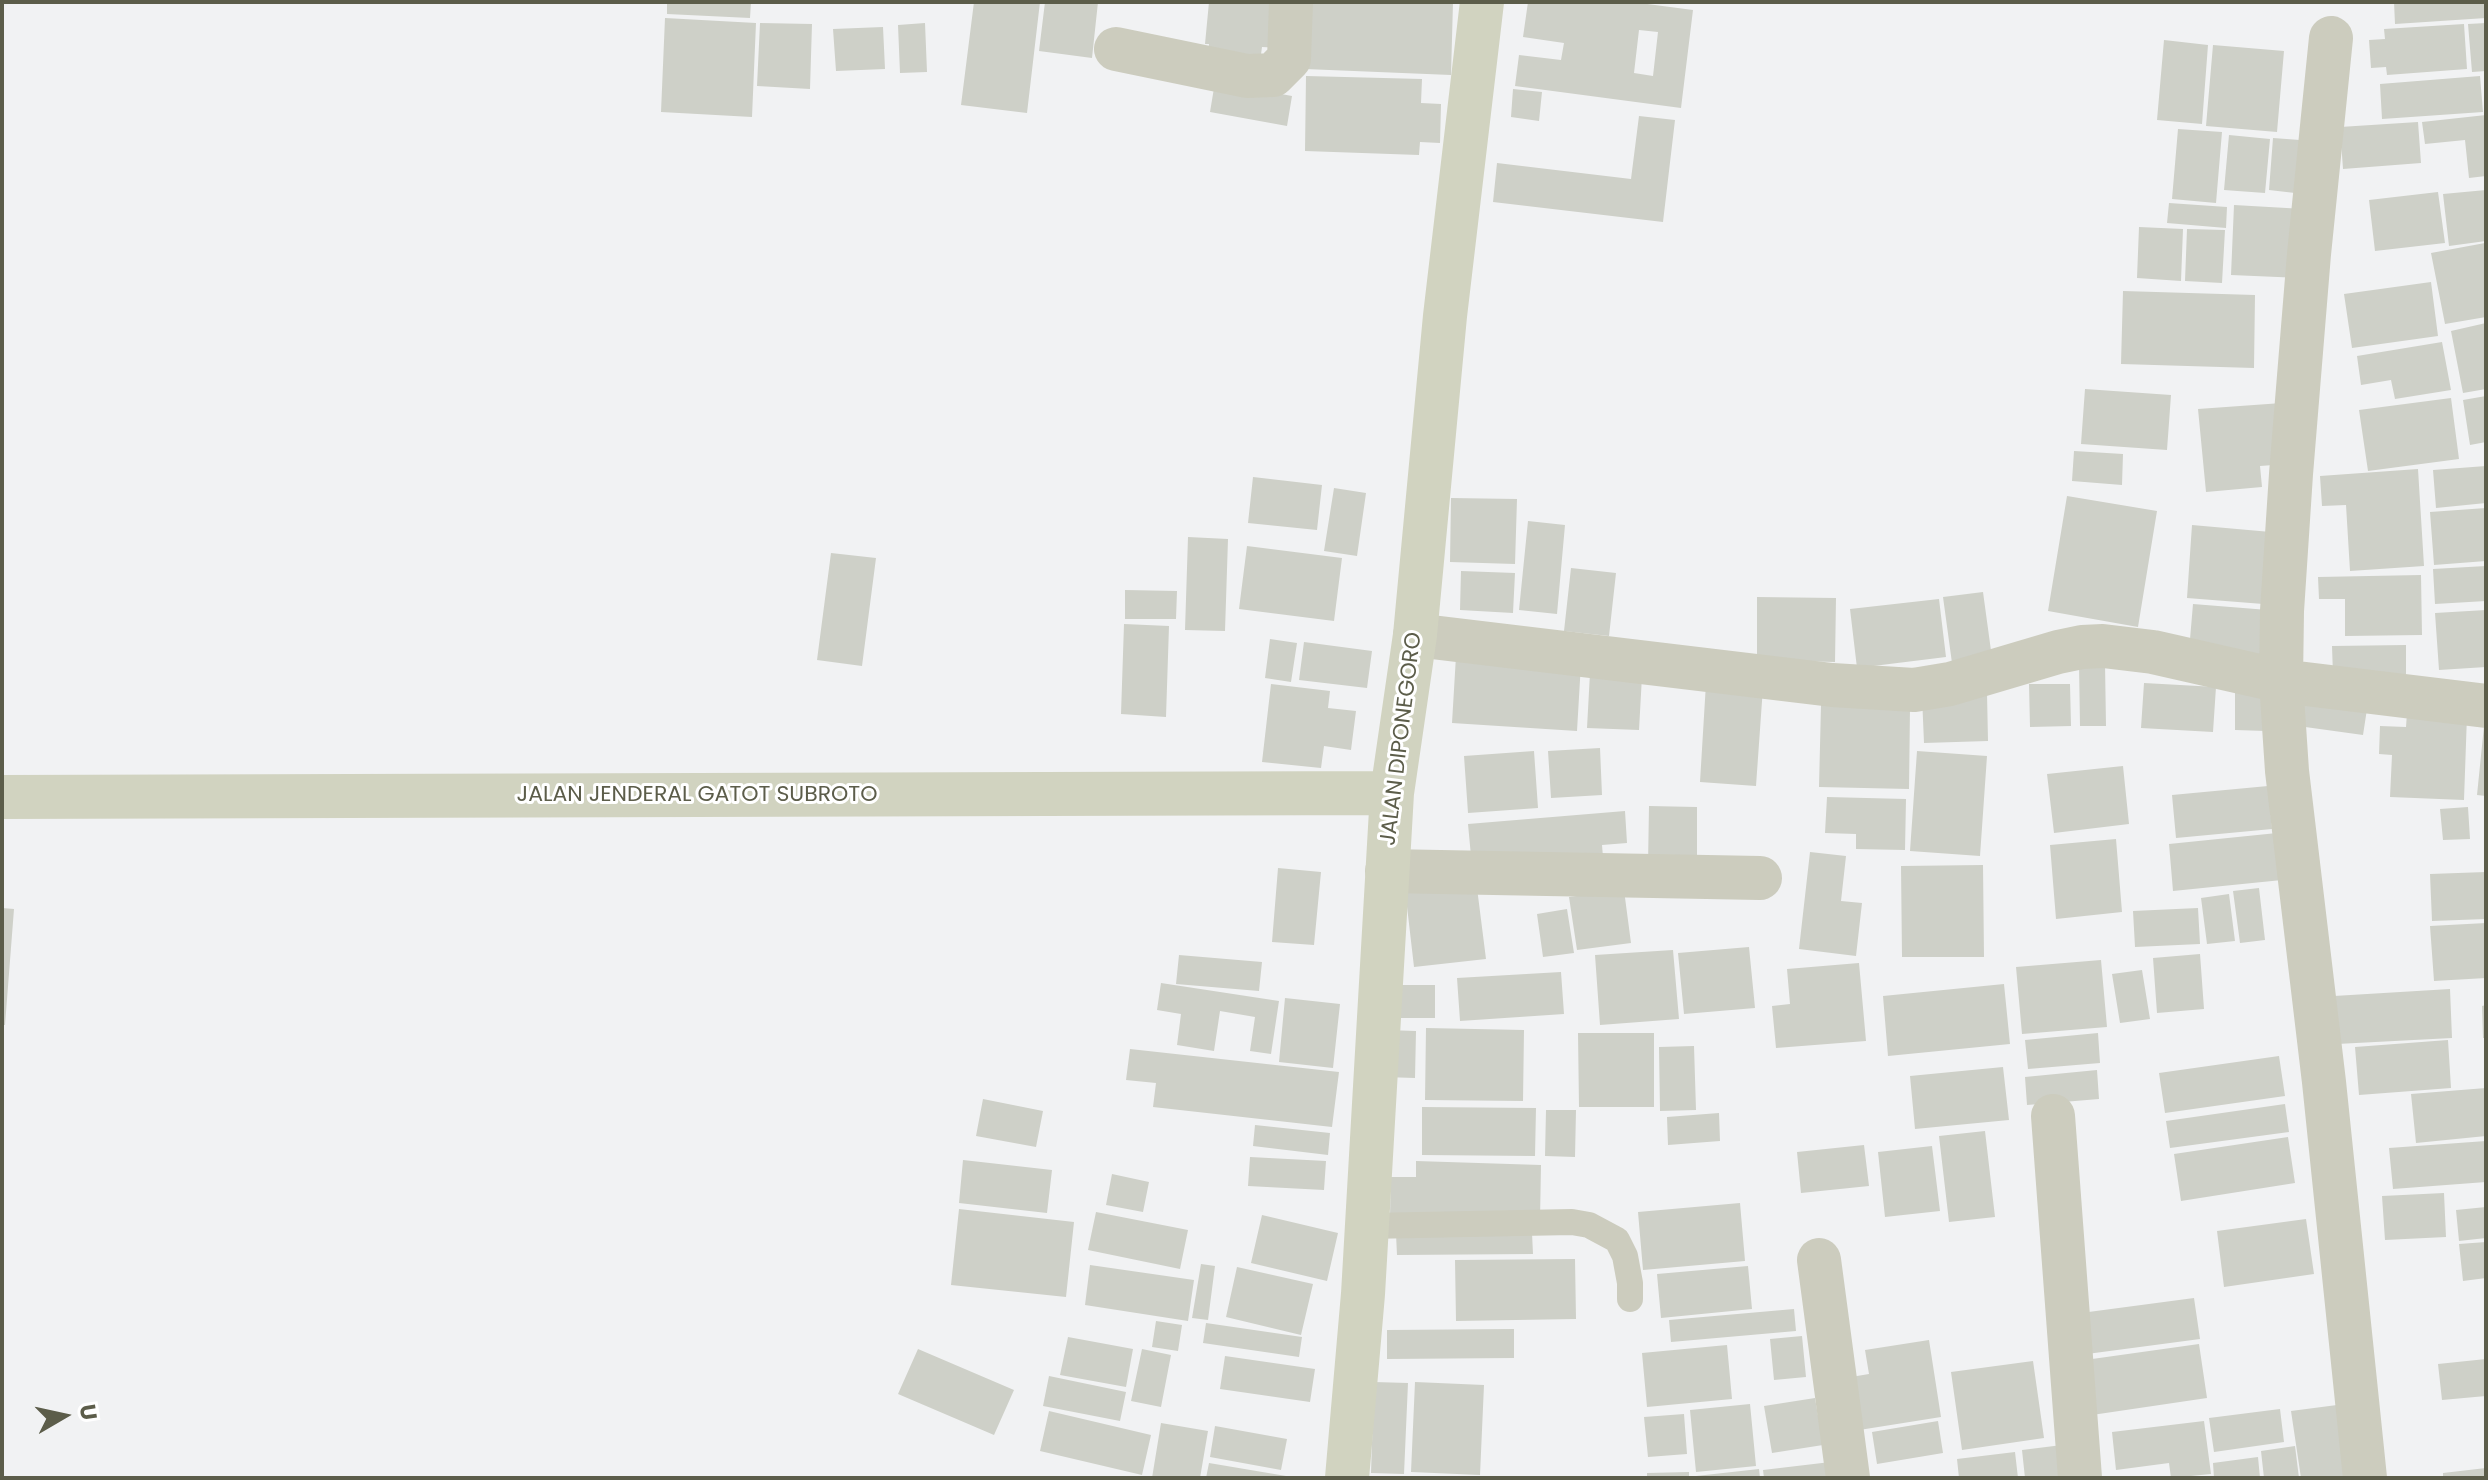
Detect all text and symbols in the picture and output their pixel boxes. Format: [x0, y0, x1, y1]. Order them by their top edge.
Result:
street label: JALAN DIPONEGORO [1376, 631, 1428, 847]
street label: JALAN JENDERAL GATOT SUBROTO [516, 782, 878, 808]
north arrow [24, 1376, 104, 1456]
text: U [72, 1402, 105, 1422]

